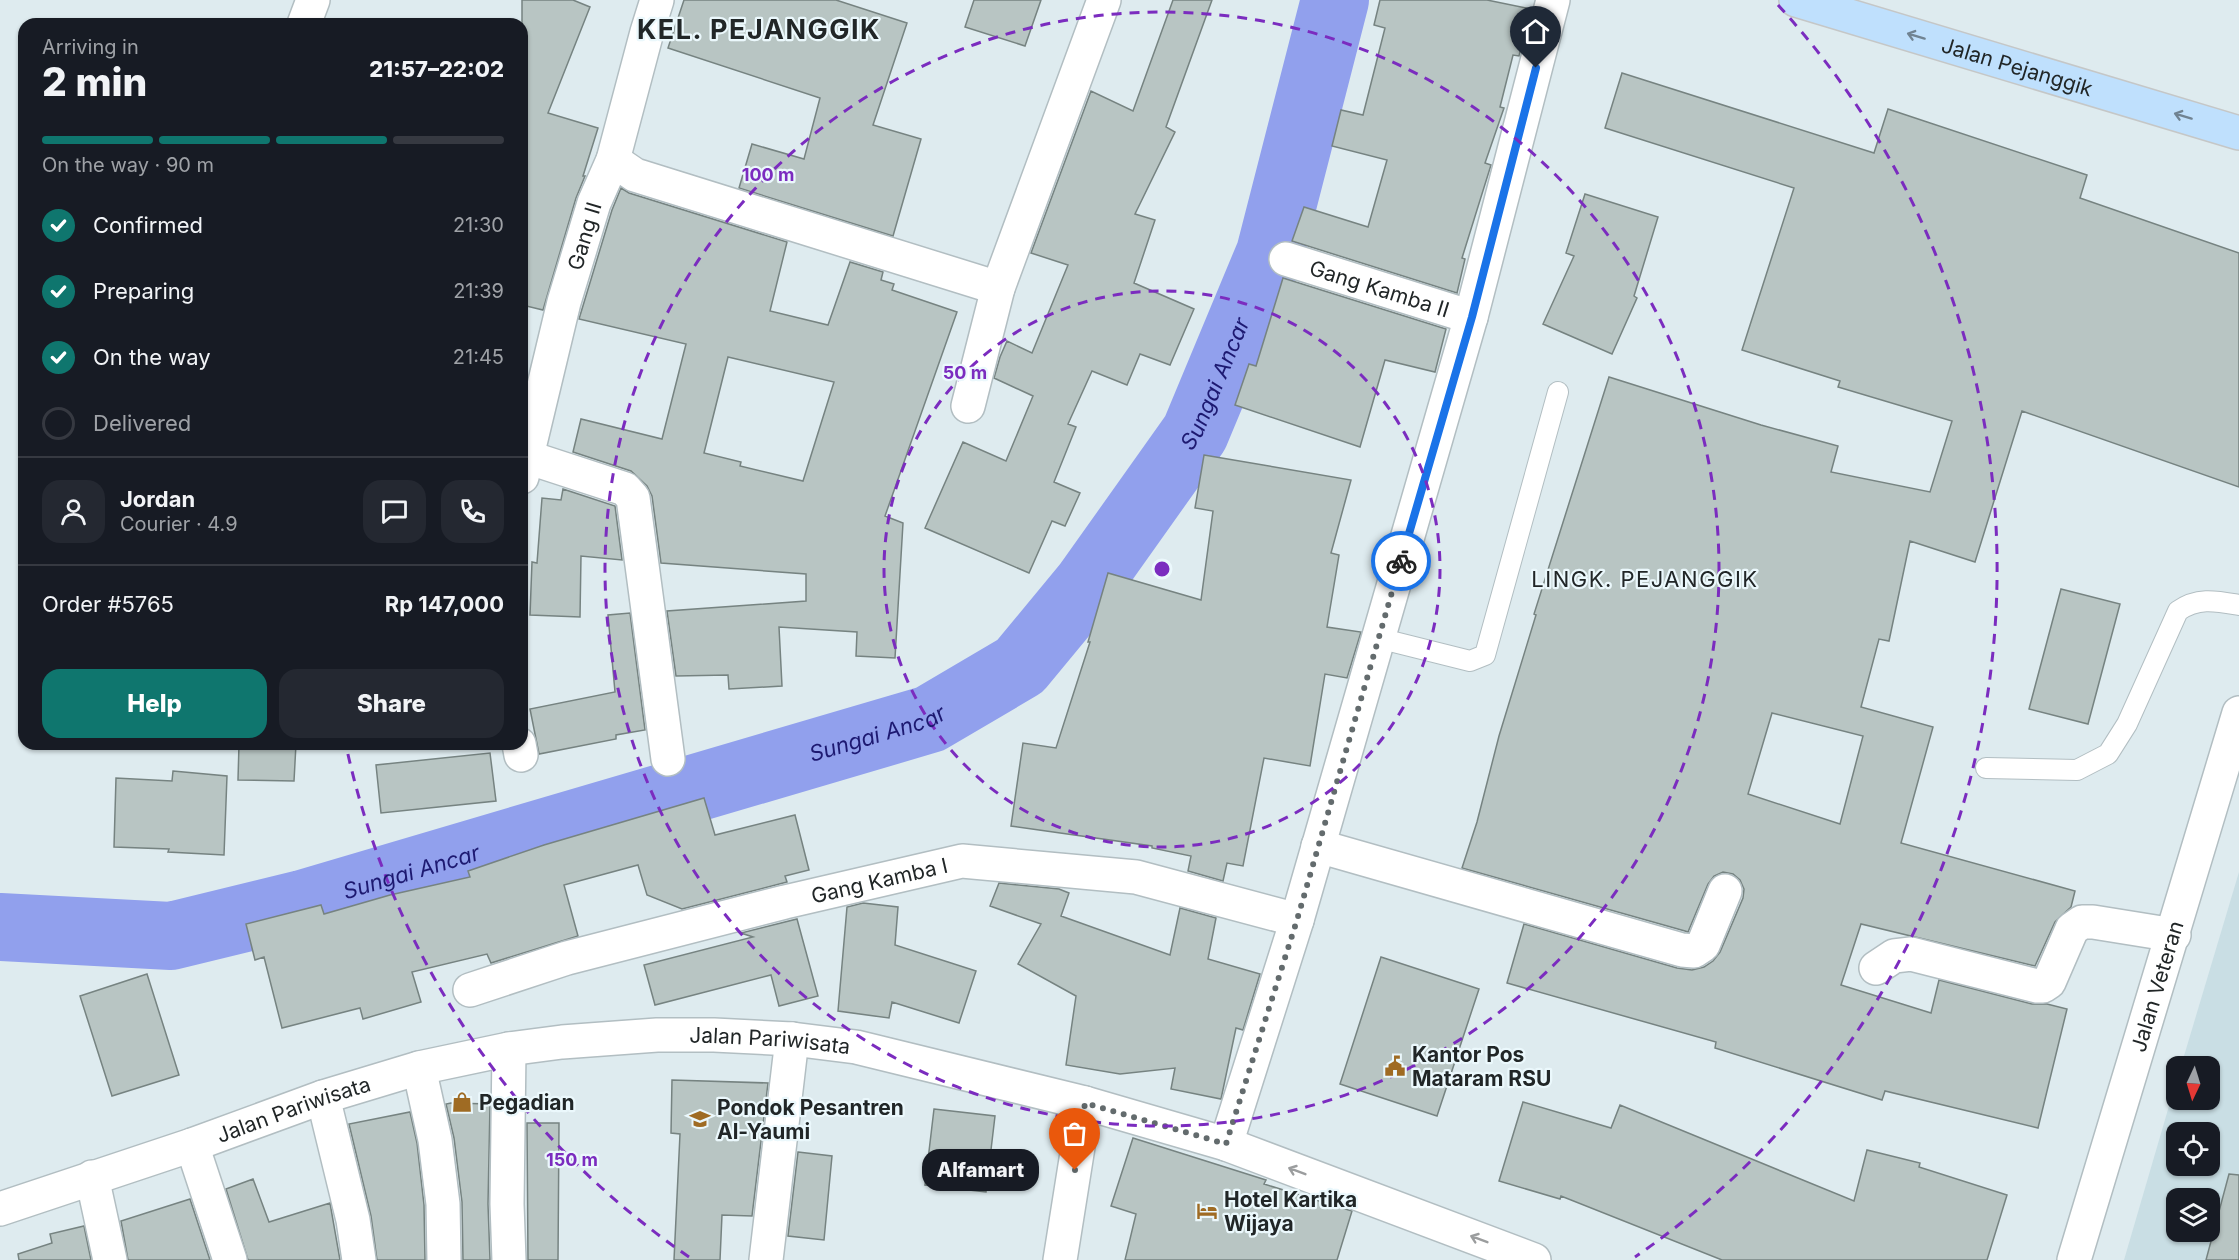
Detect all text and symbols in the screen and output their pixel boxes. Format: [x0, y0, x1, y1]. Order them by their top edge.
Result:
pin [1510, 6, 1561, 68]
district label: KEL. PEJANGGIK [637, 13, 881, 46]
icon: home [1519, 15, 1552, 48]
one-way arrow [1907, 30, 1926, 41]
street label: Jalan Pejanggik [1939, 32, 2096, 101]
text: Arriving in [42, 35, 139, 59]
text: 21:57–22:02 [369, 56, 504, 82]
text: 2 min [42, 58, 147, 105]
one-way arrow [2174, 110, 2193, 121]
text: On the way · 90 m [42, 153, 214, 177]
text: 100 m [742, 164, 794, 185]
street label: Gang II [562, 199, 606, 273]
icon: check [42, 209, 75, 242]
text: Confirmed [93, 212, 203, 238]
text: 21:30 [453, 213, 504, 237]
street label: Gang Kamba II [1307, 255, 1452, 322]
icon: check [42, 275, 75, 308]
text: Preparing [93, 278, 194, 304]
text: 21:39 [453, 279, 504, 303]
water label: Sungai Ancar [1174, 313, 1255, 455]
icon: check [42, 341, 75, 374]
text: On the way [93, 344, 211, 370]
text: 21:45 [453, 345, 504, 369]
text: 50 m [943, 362, 987, 383]
text: Delivered [93, 410, 191, 436]
button: person [42, 480, 105, 543]
button: chat [363, 480, 426, 543]
button: phone [441, 480, 504, 543]
text: Jordan [120, 486, 195, 512]
text: Courier · 4.9 [120, 512, 238, 536]
courier [1371, 531, 1431, 591]
icon: bike [1385, 545, 1418, 578]
centre of rings [1152, 559, 1172, 579]
district label: LINGK. PEJANGGIK [1531, 566, 1759, 592]
text: Order #5765 [42, 591, 174, 617]
text: Rp 147,000 [385, 591, 504, 617]
button: Help [42, 669, 267, 738]
button: Share [279, 669, 504, 738]
water label: Sungai Ancar [806, 699, 951, 767]
water label: Sungai Ancar [340, 839, 483, 904]
street label: Gang Kamba I [809, 852, 950, 908]
street label: Jalan Veteran [2125, 918, 2188, 1055]
street label: Jalan Pariwisata [689, 1022, 852, 1059]
place label: Kantor Pos Mataram RSU [1412, 1042, 1551, 1091]
public building icon: Kantor Pos Mataram RSU [1383, 1054, 1407, 1078]
north arrow [2166, 1056, 2220, 1110]
map controls [2166, 1056, 2220, 1242]
street label: Jalan Pariwisata [213, 1071, 373, 1147]
shop icon: Pegadian [450, 1090, 474, 1114]
place label: Pegadian [479, 1090, 575, 1115]
place label: Pondok Pesantren Al-Yaumi [717, 1095, 904, 1144]
school or university icon: Pondok Pesantren Al-Yaumi [688, 1107, 712, 1131]
pin [1049, 1108, 1100, 1170]
icon: bag [1058, 1117, 1091, 1150]
button: locate [2166, 1122, 2220, 1176]
text: 150 m [546, 1149, 598, 1170]
callout: Alfamart [922, 1149, 1039, 1191]
text: Alfamart [937, 1158, 1024, 1182]
one-way arrow [1288, 1165, 1307, 1176]
place label: Hotel Kartika Wijaya [1224, 1187, 1357, 1236]
button: layers [2166, 1188, 2220, 1242]
hotel icon: Hotel Kartika Wijaya [1195, 1199, 1219, 1223]
one-way arrow [1471, 1233, 1489, 1244]

